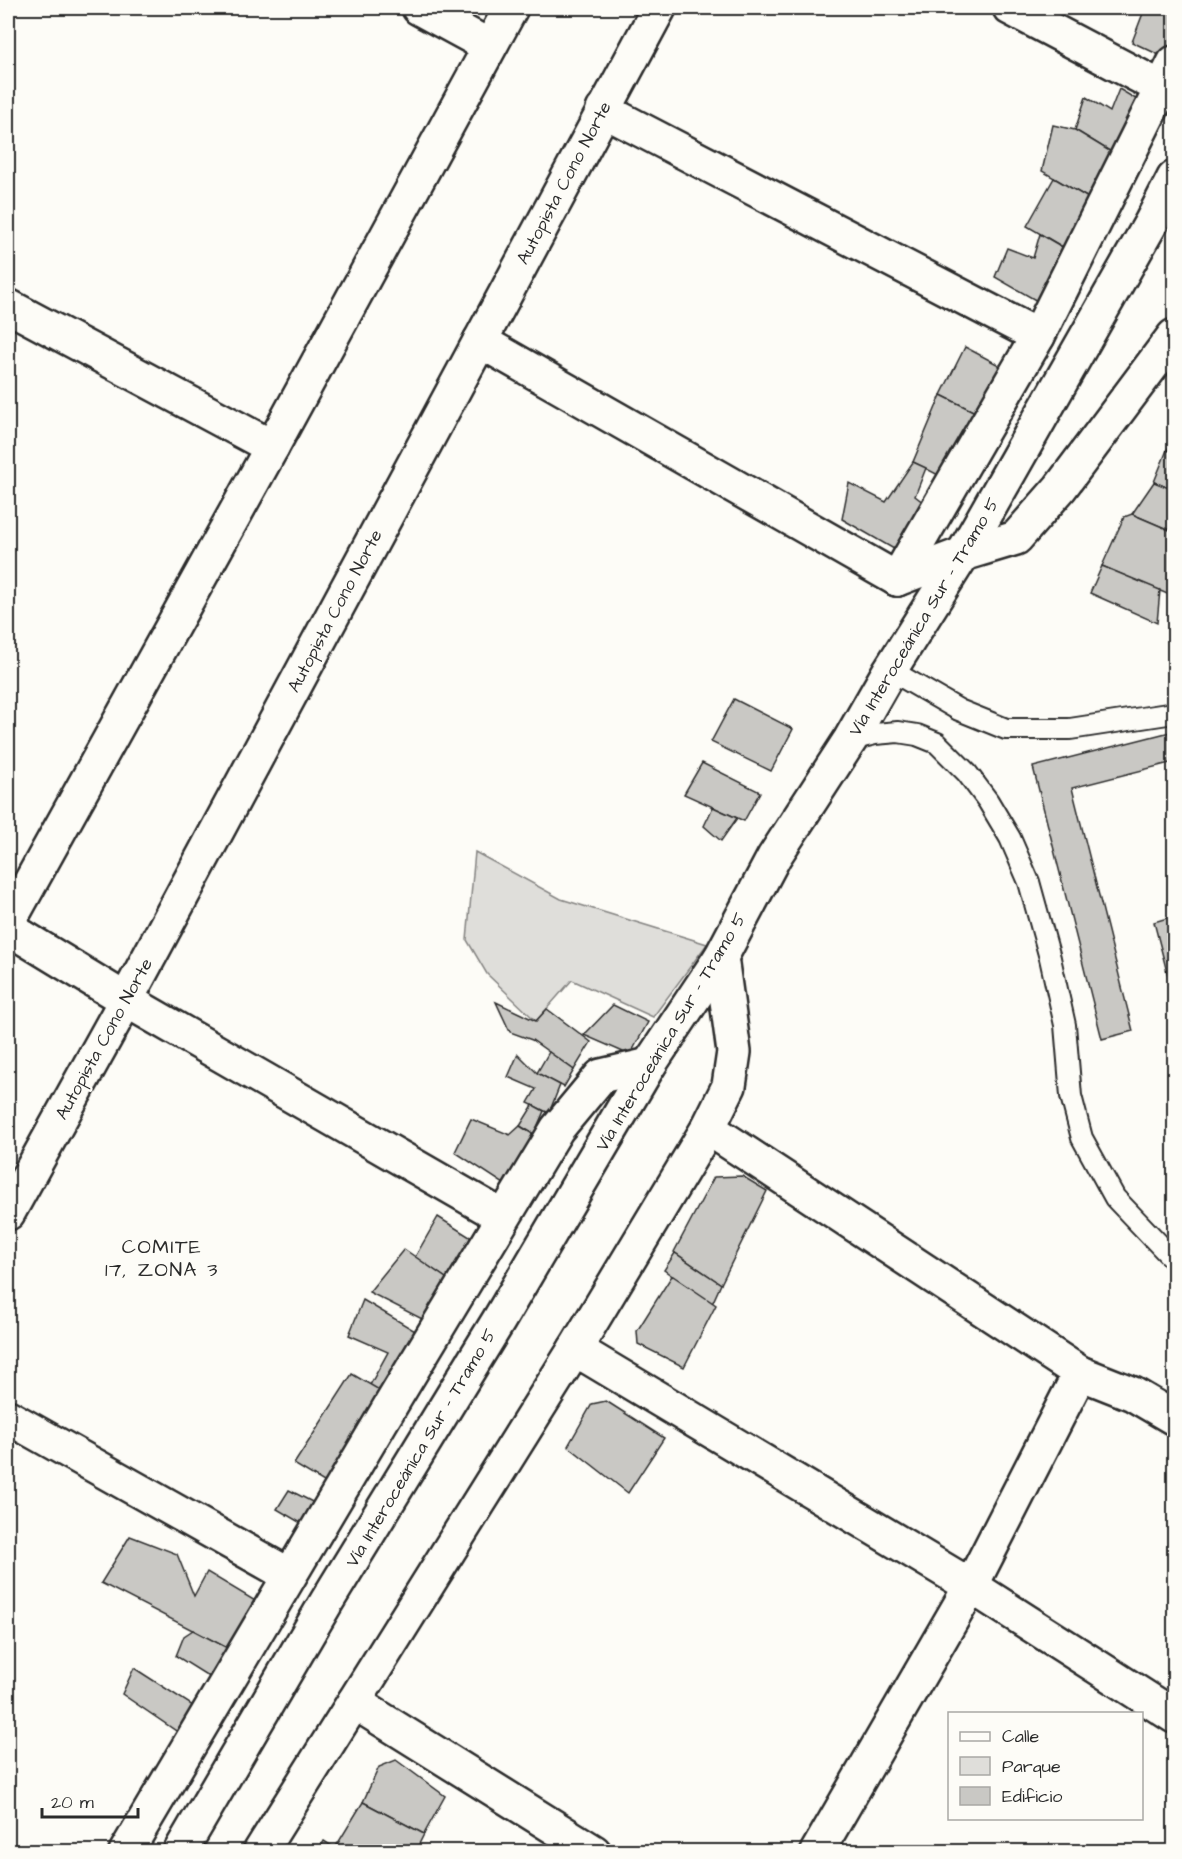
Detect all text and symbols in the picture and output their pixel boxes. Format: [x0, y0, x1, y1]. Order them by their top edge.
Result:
street label: Autopista Cono Norte [510, 97, 618, 269]
street label: Vía Interoceánica Sur - Tramo 5 [843, 493, 1005, 741]
street label: Autopista Cono Norte [281, 525, 389, 697]
street label: Vía Interoceánica Sur - Tramo 5 [590, 908, 752, 1156]
street label: Autopista Cono Norte [49, 954, 159, 1124]
district label: COMITE 17, ZONA 3 [105, 1233, 219, 1284]
street label: Vía Interoceánica Sur - Tramo 5 [340, 1324, 502, 1572]
legend [948, 1712, 1143, 1820]
text: Calle [1002, 1724, 1040, 1749]
text: Parque [1002, 1754, 1061, 1779]
scale bar [42, 1781, 138, 1819]
text: Edificio [1002, 1784, 1062, 1809]
text: 20 m [51, 1790, 94, 1815]

